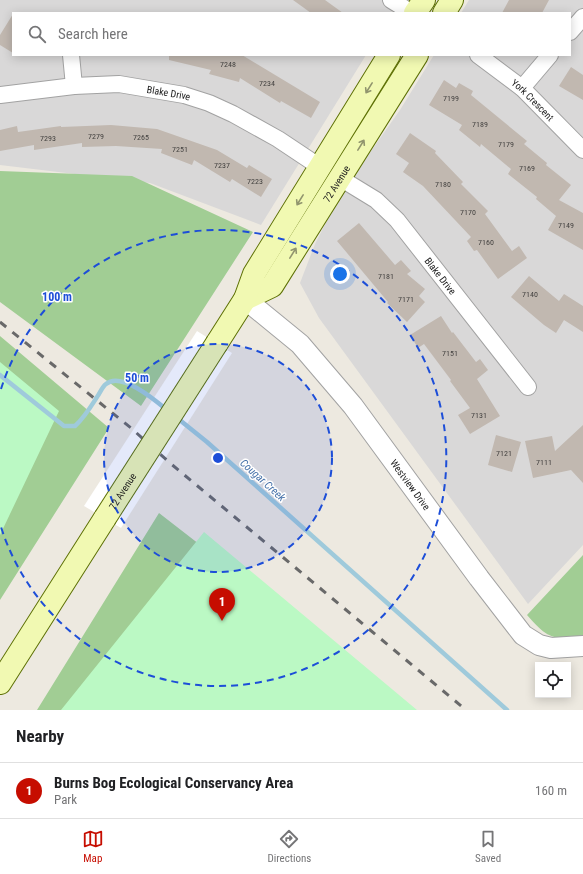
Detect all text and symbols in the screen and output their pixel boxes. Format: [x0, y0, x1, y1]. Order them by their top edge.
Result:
search box [12, 12, 571, 56]
icon: search [26, 23, 48, 45]
text: Search here [58, 25, 128, 43]
house number: 7248 [220, 60, 236, 69]
street label: York Crescent [509, 77, 556, 123]
house number: 7234 [259, 79, 275, 88]
one-way arrow [364, 82, 372, 94]
street label: Blake Drive [146, 84, 192, 103]
house number: 7199 [443, 94, 459, 103]
house number: 7189 [472, 120, 488, 129]
house number: 7279 [88, 132, 104, 141]
house number: 7265 [133, 133, 149, 142]
house number: 7293 [40, 134, 56, 143]
one-way arrow [357, 139, 365, 151]
house number: 7179 [498, 140, 514, 149]
house number: 7251 [172, 145, 188, 154]
house number: 7237 [214, 161, 230, 170]
street label: 72 Avenue [321, 163, 352, 204]
house number: 7169 [519, 164, 535, 173]
house number: 7223 [247, 177, 263, 186]
house number: 7180 [435, 180, 451, 189]
one-way arrow [295, 194, 303, 206]
house number: 7170 [460, 208, 476, 217]
house number: 7149 [558, 221, 574, 230]
house number: 7160 [478, 238, 494, 247]
one-way arrow [289, 248, 297, 259]
street label: Blake Drive [422, 255, 458, 297]
your location [330, 264, 350, 284]
house number: 7181 [378, 272, 394, 281]
text: 100 m [42, 290, 72, 304]
house number: 7140 [522, 290, 538, 299]
house number: 7171 [398, 295, 414, 304]
house number: 7151 [442, 349, 458, 358]
text: 50 m [125, 371, 149, 385]
house number: 7131 [471, 411, 487, 420]
house number: 7121 [496, 449, 512, 458]
centre of rings [211, 451, 225, 465]
water label: Cougar Creek [237, 457, 288, 504]
street label: Westview Drive [388, 458, 432, 512]
house number: 7111 [536, 458, 552, 467]
street label: 72 Avenue [107, 471, 139, 512]
pin: 1 [209, 588, 235, 621]
map controls [535, 662, 571, 698]
button: locate [535, 662, 571, 698]
text: Nearby [16, 726, 64, 746]
text: Burns Bog Ecological Conservancy Area [54, 774, 293, 792]
text: 1 [26, 783, 32, 798]
text: 160 m [535, 783, 567, 798]
text: Park [54, 792, 77, 807]
tab: Map [82, 828, 104, 865]
tab: Directions [267, 828, 311, 865]
tab: Saved [475, 828, 501, 865]

